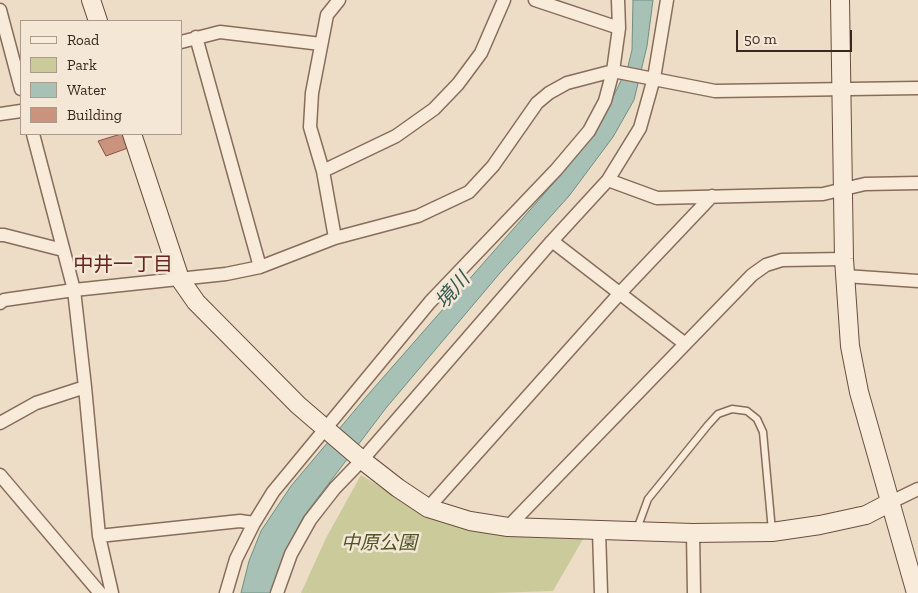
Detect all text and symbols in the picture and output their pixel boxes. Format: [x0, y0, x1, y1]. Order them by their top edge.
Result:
legend [20, 20, 182, 135]
scale bar [738, 20, 854, 52]
text: 50 m [744, 30, 777, 48]
text: Road [67, 31, 99, 49]
text: Park [67, 56, 97, 74]
text: Water [67, 81, 107, 99]
text: Building [67, 106, 122, 124]
district label: 中井一丁目 [73, 253, 173, 277]
water label: 境川 [431, 268, 475, 314]
park label: 中原公園 [341, 533, 417, 555]

